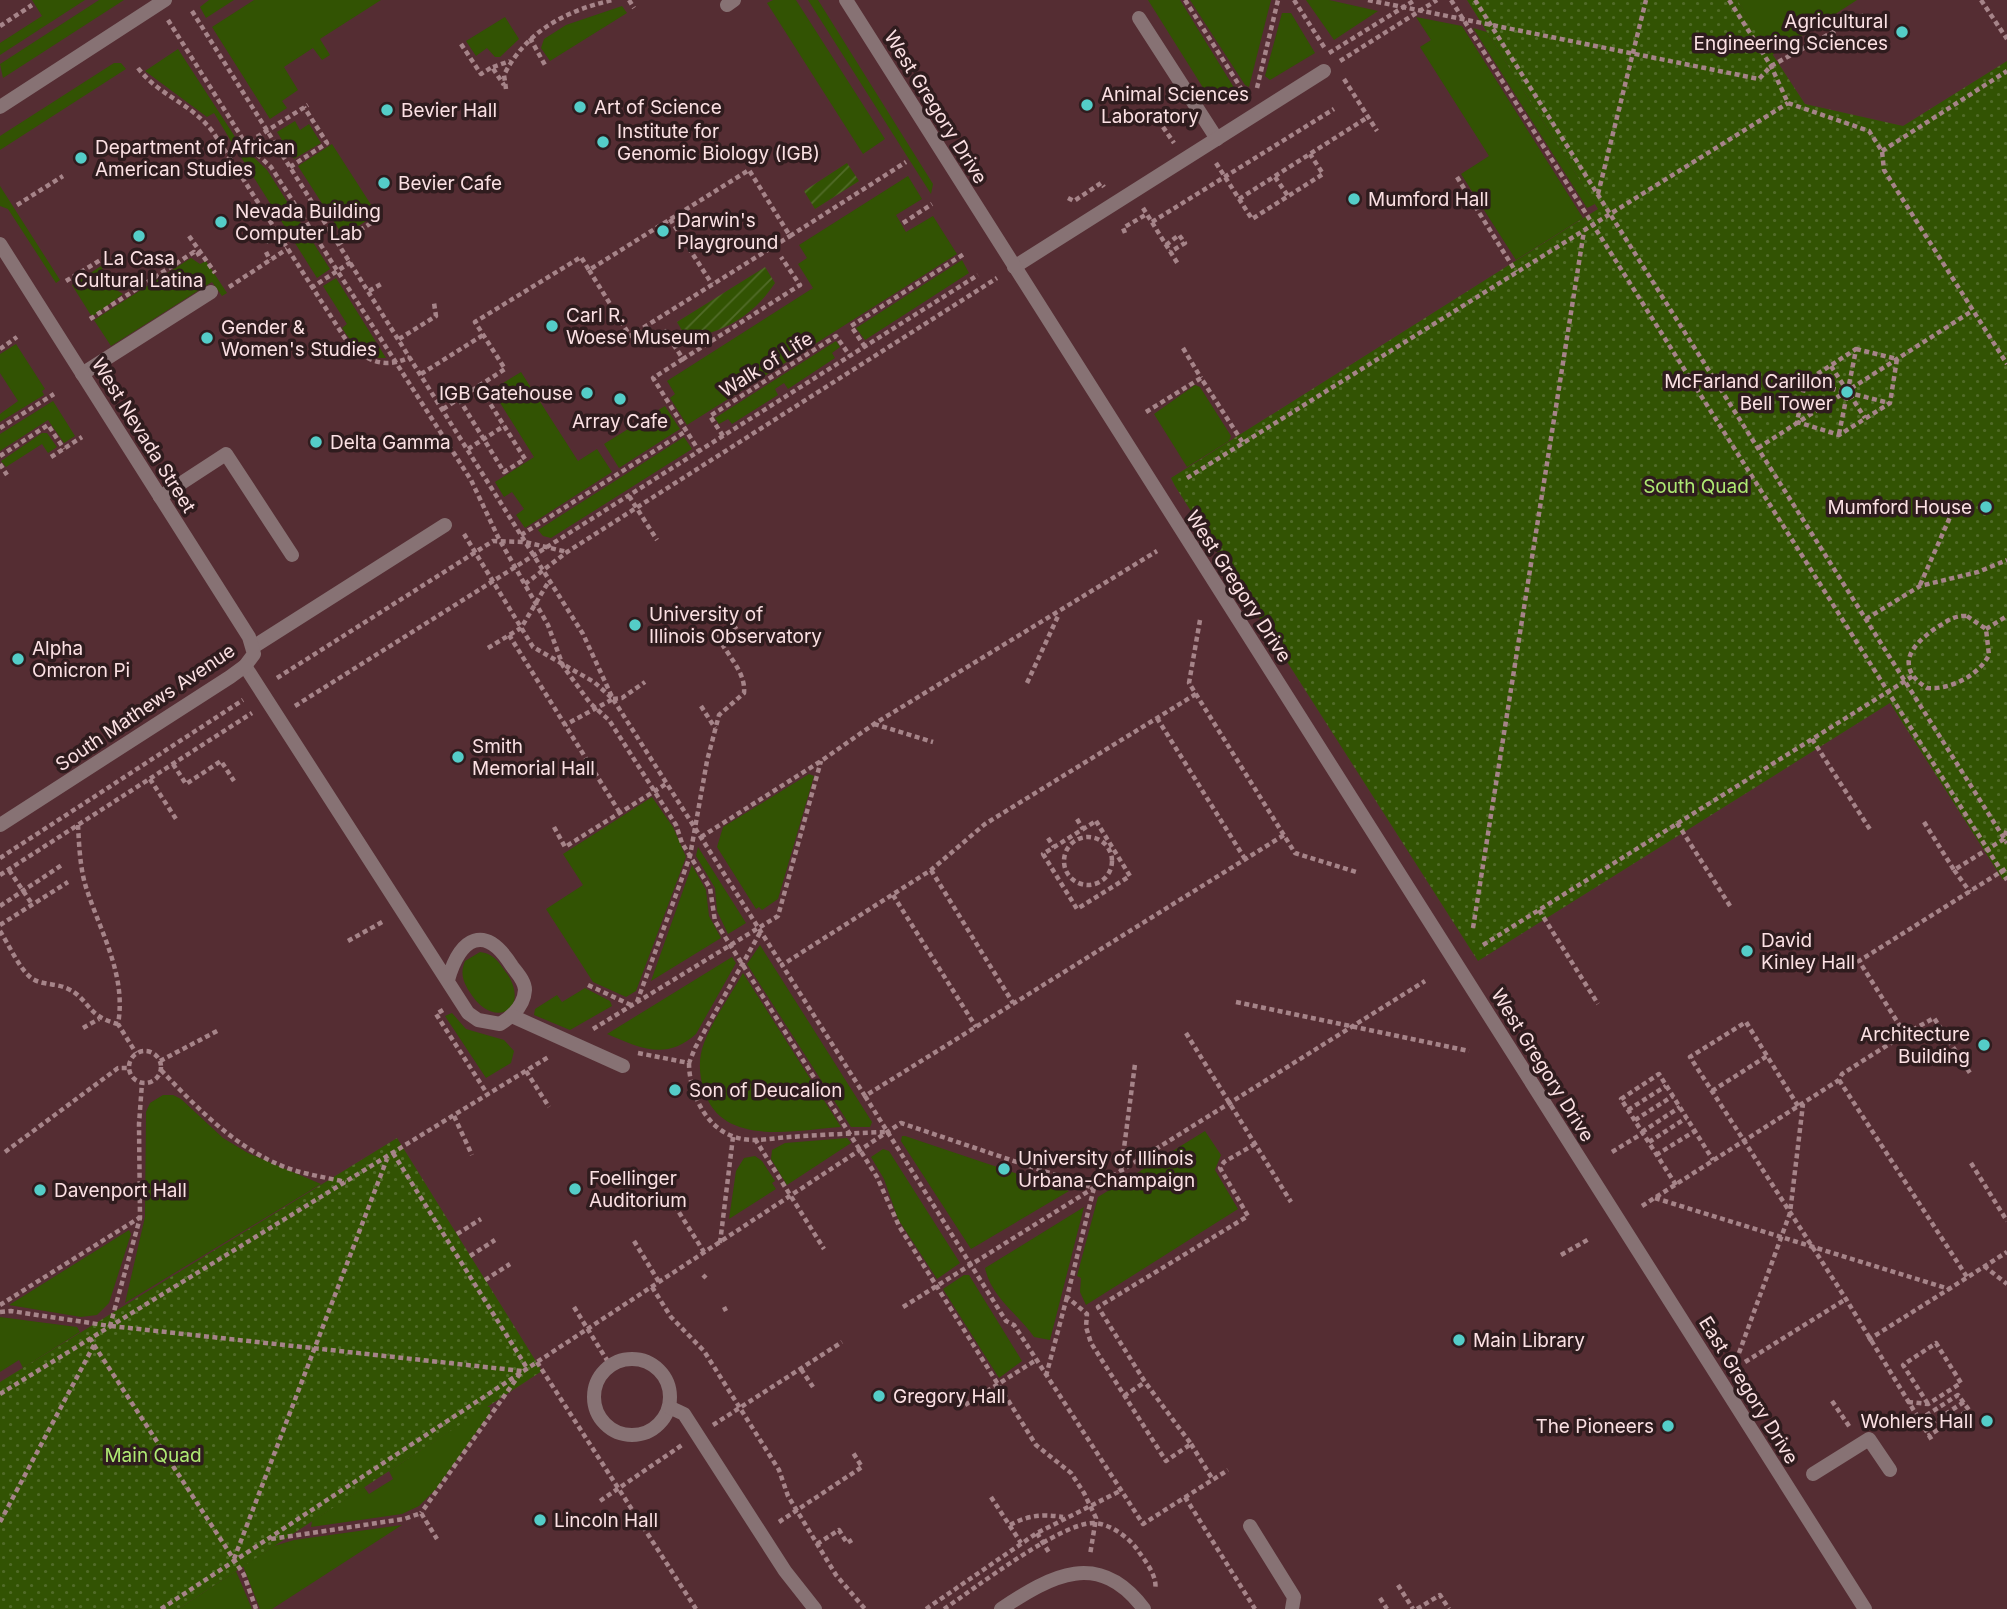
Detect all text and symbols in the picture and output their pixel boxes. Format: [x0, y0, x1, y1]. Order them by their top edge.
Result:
place label: Agricultural Engineering Sciences [1694, 10, 1888, 55]
marker: Agricultural Engineering Sciences [1894, 24, 1910, 40]
street label: West Gregory Drive [879, 26, 992, 188]
place label: Animal Sciences Laboratory [1101, 83, 1249, 128]
place label: Art of Science [594, 96, 722, 119]
marker: Animal Sciences Laboratory [1079, 97, 1095, 113]
place label: Bevier Hall [401, 99, 497, 122]
marker: Art of Science [572, 99, 588, 115]
marker: Bevier Hall [379, 102, 395, 118]
place label: Institute for Genomic Biology (IGB) [617, 120, 820, 165]
marker: Institute for Genomic Biology (IGB) [595, 134, 611, 150]
place label: Department of African American Studies [95, 136, 295, 181]
marker: Department of African American Studies [73, 150, 89, 166]
place label: Bevier Cafe [398, 172, 502, 195]
marker: Bevier Cafe [376, 175, 392, 191]
place label: Mumford Hall [1368, 188, 1489, 211]
marker: Mumford Hall [1346, 191, 1362, 207]
place label: Nevada Building Computer Lab [235, 200, 381, 245]
place label: Darwin's Playground [677, 209, 778, 254]
marker: Nevada Building Computer Lab [213, 214, 229, 230]
marker: Darwin's Playground [655, 223, 671, 239]
marker: La Casa Cultural Latina [131, 228, 147, 244]
place label: La Casa Cultural Latina [74, 247, 204, 292]
place label: Carl R. Woese Museum [566, 304, 710, 349]
place label: Gender & Women's Studies [221, 316, 377, 361]
marker: Carl R. Woese Museum [544, 318, 560, 334]
street label: Walk of Life [715, 327, 817, 402]
marker: Gender & Women's Studies [199, 330, 215, 346]
street label: West Nevada Street [87, 354, 200, 517]
place label: McFarland Carillon Bell Tower [1664, 370, 1833, 415]
place label: IGB Gatehouse [439, 382, 573, 405]
marker: McFarland Carillon Bell Tower [1839, 384, 1855, 400]
marker: IGB Gatehouse [579, 385, 595, 401]
marker: Array Cafe [612, 391, 628, 407]
place label: Array Cafe [572, 410, 668, 433]
place label: Delta Gamma [330, 431, 451, 454]
marker: Delta Gamma [308, 434, 324, 450]
park label: South Quad [1643, 475, 1749, 498]
place label: Mumford House [1827, 496, 1972, 519]
marker: Mumford House [1978, 499, 1994, 515]
street label: West Gregory Drive [1181, 506, 1296, 666]
place label: University of Illinois Observatory [649, 603, 822, 648]
marker: University of Illinois Observatory [627, 617, 643, 633]
place label: Alpha Omicron Pi [32, 637, 130, 682]
street label: South Mathews Avenue [51, 639, 239, 776]
marker: Alpha Omicron Pi [10, 651, 26, 667]
place label: Smith Memorial Hall [472, 735, 595, 780]
marker: Smith Memorial Hall [450, 749, 466, 765]
place label: David Kinley Hall [1761, 929, 1855, 974]
marker: David Kinley Hall [1739, 943, 1755, 959]
street label: West Gregory Drive [1486, 984, 1599, 1146]
place label: Architecture Building [1860, 1023, 1970, 1068]
marker: Architecture Building [1976, 1037, 1992, 1053]
place label: Son of Deucalion [689, 1079, 842, 1102]
marker: Son of Deucalion [667, 1082, 683, 1098]
place label: University of Illinois Urbana-Champaign [1018, 1147, 1195, 1192]
marker: University of Illinois Urbana-Champaign [996, 1161, 1012, 1177]
place label: Foellinger Auditorium [589, 1167, 687, 1212]
place label: Davenport Hall [54, 1179, 187, 1202]
marker: Foellinger Auditorium [567, 1181, 583, 1197]
marker: Davenport Hall [32, 1182, 48, 1198]
street label: East Gregory Drive [1694, 1312, 1803, 1468]
place label: Main Library [1473, 1329, 1585, 1352]
marker: Main Library [1451, 1332, 1467, 1348]
place label: Gregory Hall [893, 1385, 1006, 1408]
marker: Gregory Hall [871, 1388, 887, 1404]
place label: Wohlers Hall [1860, 1410, 1973, 1433]
marker: Wohlers Hall [1979, 1413, 1995, 1429]
place label: The Pioneers [1535, 1415, 1654, 1438]
marker: The Pioneers [1660, 1418, 1676, 1434]
park label: Main Quad [104, 1444, 202, 1467]
place label: Lincoln Hall [554, 1509, 658, 1532]
marker: Lincoln Hall [532, 1512, 548, 1528]

